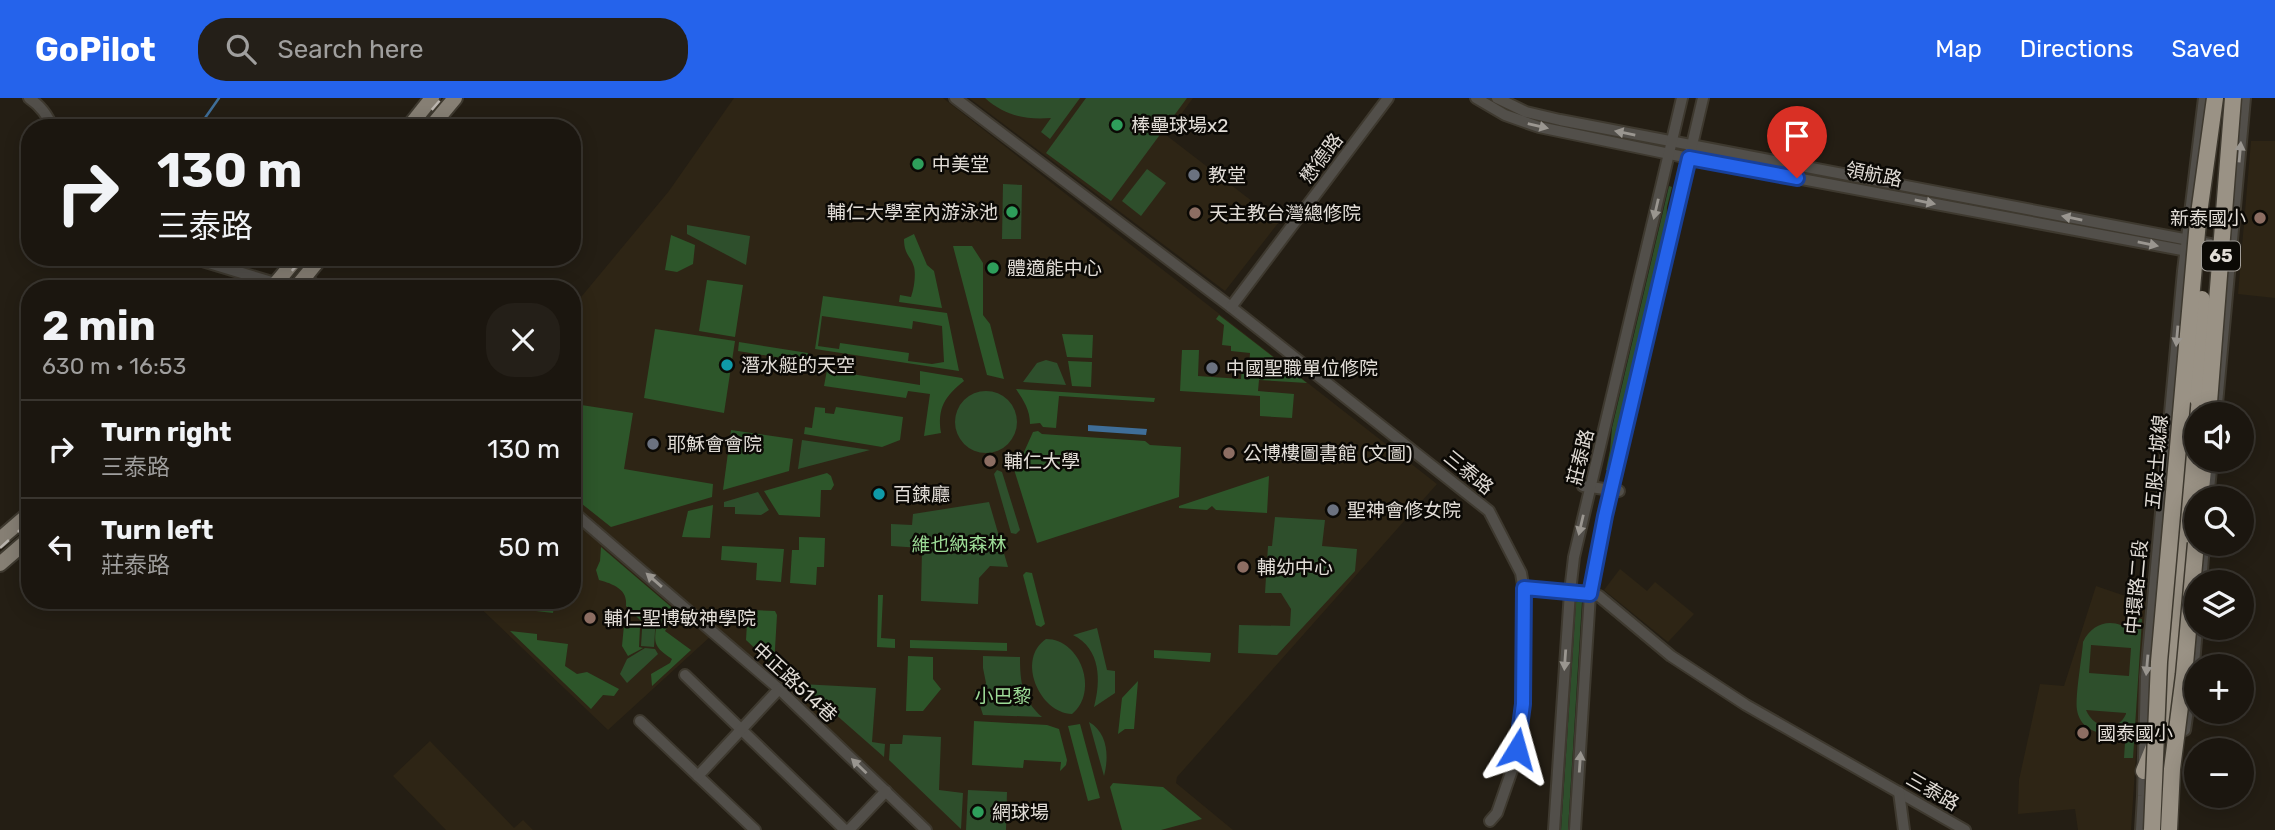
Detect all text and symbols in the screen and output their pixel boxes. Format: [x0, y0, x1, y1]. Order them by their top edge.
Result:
search box [198, 18, 688, 81]
text: GoPilot [35, 30, 156, 69]
icon: search [222, 30, 260, 68]
text: Search here [278, 34, 423, 65]
text: Map [1935, 35, 1982, 63]
text: Directions [2020, 35, 2133, 63]
text: Saved [2171, 35, 2240, 63]
pin [1767, 106, 1827, 178]
place label: 棒壘球場x2 [1131, 114, 1228, 137]
marker: 棒壘球場x2 [1109, 117, 1125, 133]
icon: arrive [1778, 117, 1816, 155]
one-way arrow [1527, 121, 1549, 132]
one-way arrow [1614, 127, 1636, 138]
street label: 懋德路 [1295, 129, 1348, 188]
one-way arrow [2235, 140, 2246, 162]
text: 130 m [157, 141, 302, 199]
icon: right [42, 147, 133, 238]
place label: 中美堂 [932, 153, 989, 176]
marker: 中美堂 [910, 156, 926, 172]
street label: 領航路 [1844, 158, 1904, 191]
place label: 教堂 [1208, 164, 1246, 187]
marker: 教堂 [1186, 167, 1202, 183]
one-way arrow [1914, 196, 1936, 207]
one-way arrow [1651, 198, 1662, 220]
place label: 輔仁大學室內游泳池 [827, 201, 998, 224]
place label: 天主教台灣總修院 [1209, 202, 1361, 225]
marker: 輔仁大學室內游泳池 [1004, 204, 1020, 220]
marker: 天主教台灣總修院 [1187, 205, 1203, 221]
text: 三泰路 [157, 207, 253, 245]
place label: 新泰國小 [2170, 207, 2246, 230]
marker: 新泰國小 [2252, 210, 2268, 226]
one-way arrow [2061, 213, 2083, 224]
one-way arrow [2137, 238, 2159, 249]
road number: 65 [2202, 242, 2240, 271]
place label: 體適能中心 [1007, 257, 1102, 280]
marker: 體適能中心 [985, 260, 1001, 276]
text: 2 min [42, 301, 156, 351]
button: close [486, 303, 560, 377]
one-way arrow [2171, 325, 2182, 347]
text: 630 m · 16:53 [42, 352, 186, 380]
place label: 潛水艇的天空 [741, 354, 855, 377]
marker: 潛水艇的天空 [719, 357, 735, 373]
place label: 中國聖職單位修院 [1226, 357, 1378, 380]
marker: 中國聖職單位修院 [1204, 360, 1220, 376]
map controls [2184, 402, 2254, 808]
button: sound [2184, 402, 2254, 472]
street label: 五股土城線 [2141, 414, 2172, 510]
text: Turn right [101, 417, 231, 448]
street label: 莊泰路 [1562, 427, 1599, 488]
icon: right [42, 430, 80, 468]
place label: 耶穌會會院 [667, 433, 762, 456]
text: 130 m [487, 434, 560, 465]
marker: 耶穌會會院 [645, 436, 661, 452]
place label: 公博樓圖書館 (文圖) [1243, 442, 1413, 465]
marker: 公博樓圖書館 (文圖) [1221, 445, 1237, 461]
street label: 三泰路 [1439, 446, 1498, 499]
place label: 輔仁大學 [1004, 450, 1080, 473]
text: 三泰路 [101, 453, 170, 481]
marker: 輔仁大學 [982, 453, 998, 469]
place label: 百鍊廳 [893, 483, 950, 506]
marker: 百鍊廳 [871, 486, 887, 502]
button: search [2184, 486, 2254, 556]
place label: 聖神會修女院 [1347, 499, 1461, 522]
marker: 聖神會修女院 [1325, 502, 1341, 518]
one-way arrow [1575, 514, 1586, 536]
text: Turn left [101, 515, 213, 546]
icon: left [42, 528, 80, 566]
text: 50 m [499, 532, 560, 563]
park label: 維也納森林 [911, 533, 1007, 556]
street label: 中環路二段 [2121, 539, 2152, 635]
text: 莊泰路 [101, 551, 170, 579]
place label: 輔幼中心 [1257, 556, 1333, 579]
marker: 輔幼中心 [1235, 559, 1251, 575]
button: layers [2184, 570, 2254, 640]
one-way arrow [645, 572, 663, 588]
place label: 輔仁聖博敏神學院 [604, 607, 756, 630]
marker: 輔仁聖博敏神學院 [582, 610, 598, 626]
street label: 中正路514巷 [748, 637, 842, 727]
one-way arrow [1559, 649, 1570, 671]
one-way arrow [2141, 654, 2152, 676]
button: + [2184, 654, 2254, 724]
park label: 小巴黎 [974, 685, 1032, 708]
position arrow [1480, 712, 1554, 786]
place label: 國泰國小 [2097, 722, 2173, 745]
marker: 國泰國小 [2075, 725, 2091, 741]
button: − [2184, 738, 2254, 808]
one-way arrow [1574, 751, 1585, 773]
one-way arrow [851, 758, 868, 774]
street label: 三泰路 [1902, 767, 1963, 816]
place label: 網球場 [992, 801, 1049, 824]
marker: 網球場 [970, 804, 986, 820]

